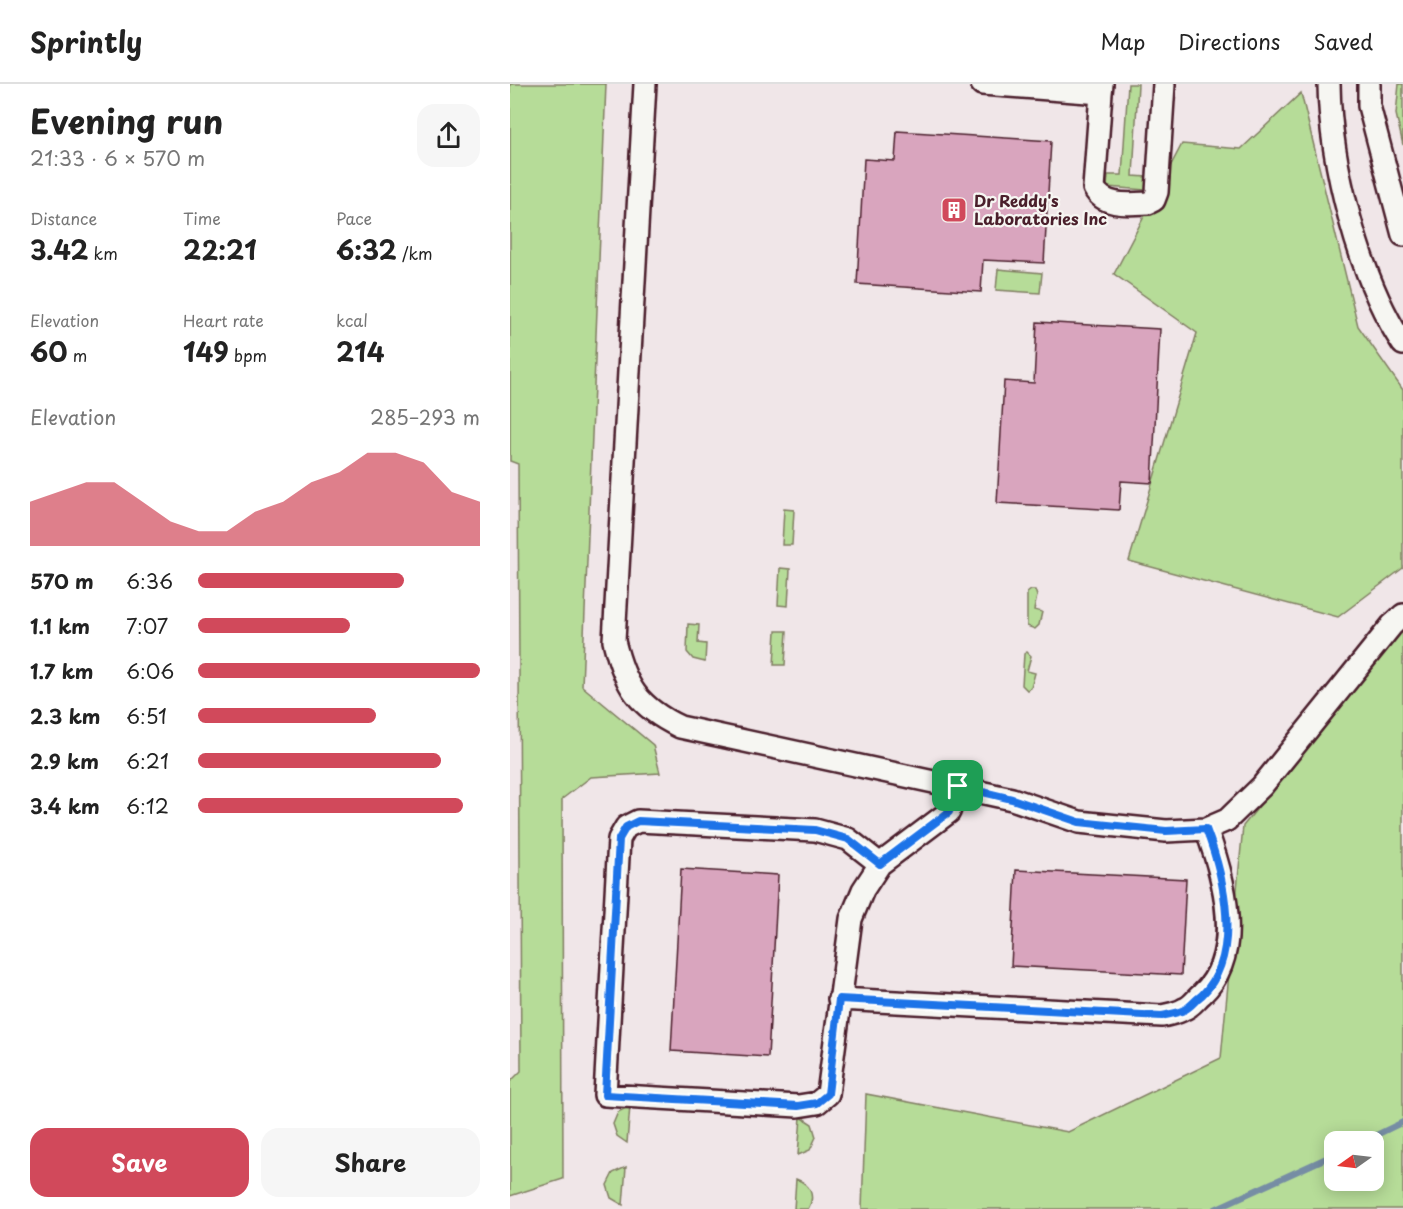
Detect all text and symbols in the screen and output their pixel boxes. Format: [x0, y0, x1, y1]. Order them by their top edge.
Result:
text: Sprintly [30, 20, 142, 63]
text: Map [1100, 25, 1145, 57]
text: Directions [1178, 25, 1280, 57]
text: Saved [1313, 25, 1373, 57]
text: Evening run [30, 95, 223, 145]
button: share [417, 104, 480, 167]
text: 21:33 · 6 × 570 m [30, 143, 205, 173]
place label: Dr Reddy's Laboratories Inc [974, 188, 1107, 230]
building icon: Dr Reddy's Laboratories Inc [939, 195, 969, 225]
text: Distance [30, 206, 97, 230]
text: Time [183, 206, 221, 230]
text: Pace [336, 206, 372, 230]
text: 3.42 [30, 230, 88, 269]
text: 22:21 [183, 230, 257, 269]
text: 6:32 [336, 230, 397, 269]
text: km [88, 241, 118, 265]
text: /km [397, 241, 433, 265]
text: Elevation [30, 308, 99, 332]
text: Heart rate [183, 308, 264, 332]
text: kcal [336, 308, 368, 332]
text: 60 [30, 332, 68, 371]
text: 149 [183, 332, 229, 371]
text: 214 [336, 332, 385, 371]
text: m [68, 343, 87, 367]
text: bpm [229, 343, 267, 367]
text: Elevation [30, 402, 116, 432]
text: 285–293 m [370, 402, 480, 432]
text: 570 m [30, 566, 94, 596]
text: 6:36 [126, 566, 173, 596]
text: 1.1 km [30, 611, 90, 641]
text: 7:07 [126, 611, 168, 641]
text: 1.7 km [30, 656, 93, 686]
text: 6:06 [126, 656, 174, 686]
text: 2.3 km [30, 701, 100, 731]
text: 6:51 [126, 701, 167, 731]
text: 2.9 km [30, 746, 99, 776]
text: 6:21 [126, 746, 169, 776]
pin [932, 760, 983, 811]
icon: arrive [941, 769, 974, 802]
text: 3.4 km [30, 791, 100, 821]
text: 6:12 [126, 791, 169, 821]
button: Save [30, 1128, 249, 1197]
button: Share [261, 1128, 480, 1197]
north arrow [1324, 1131, 1384, 1191]
map controls [1324, 1131, 1384, 1191]

